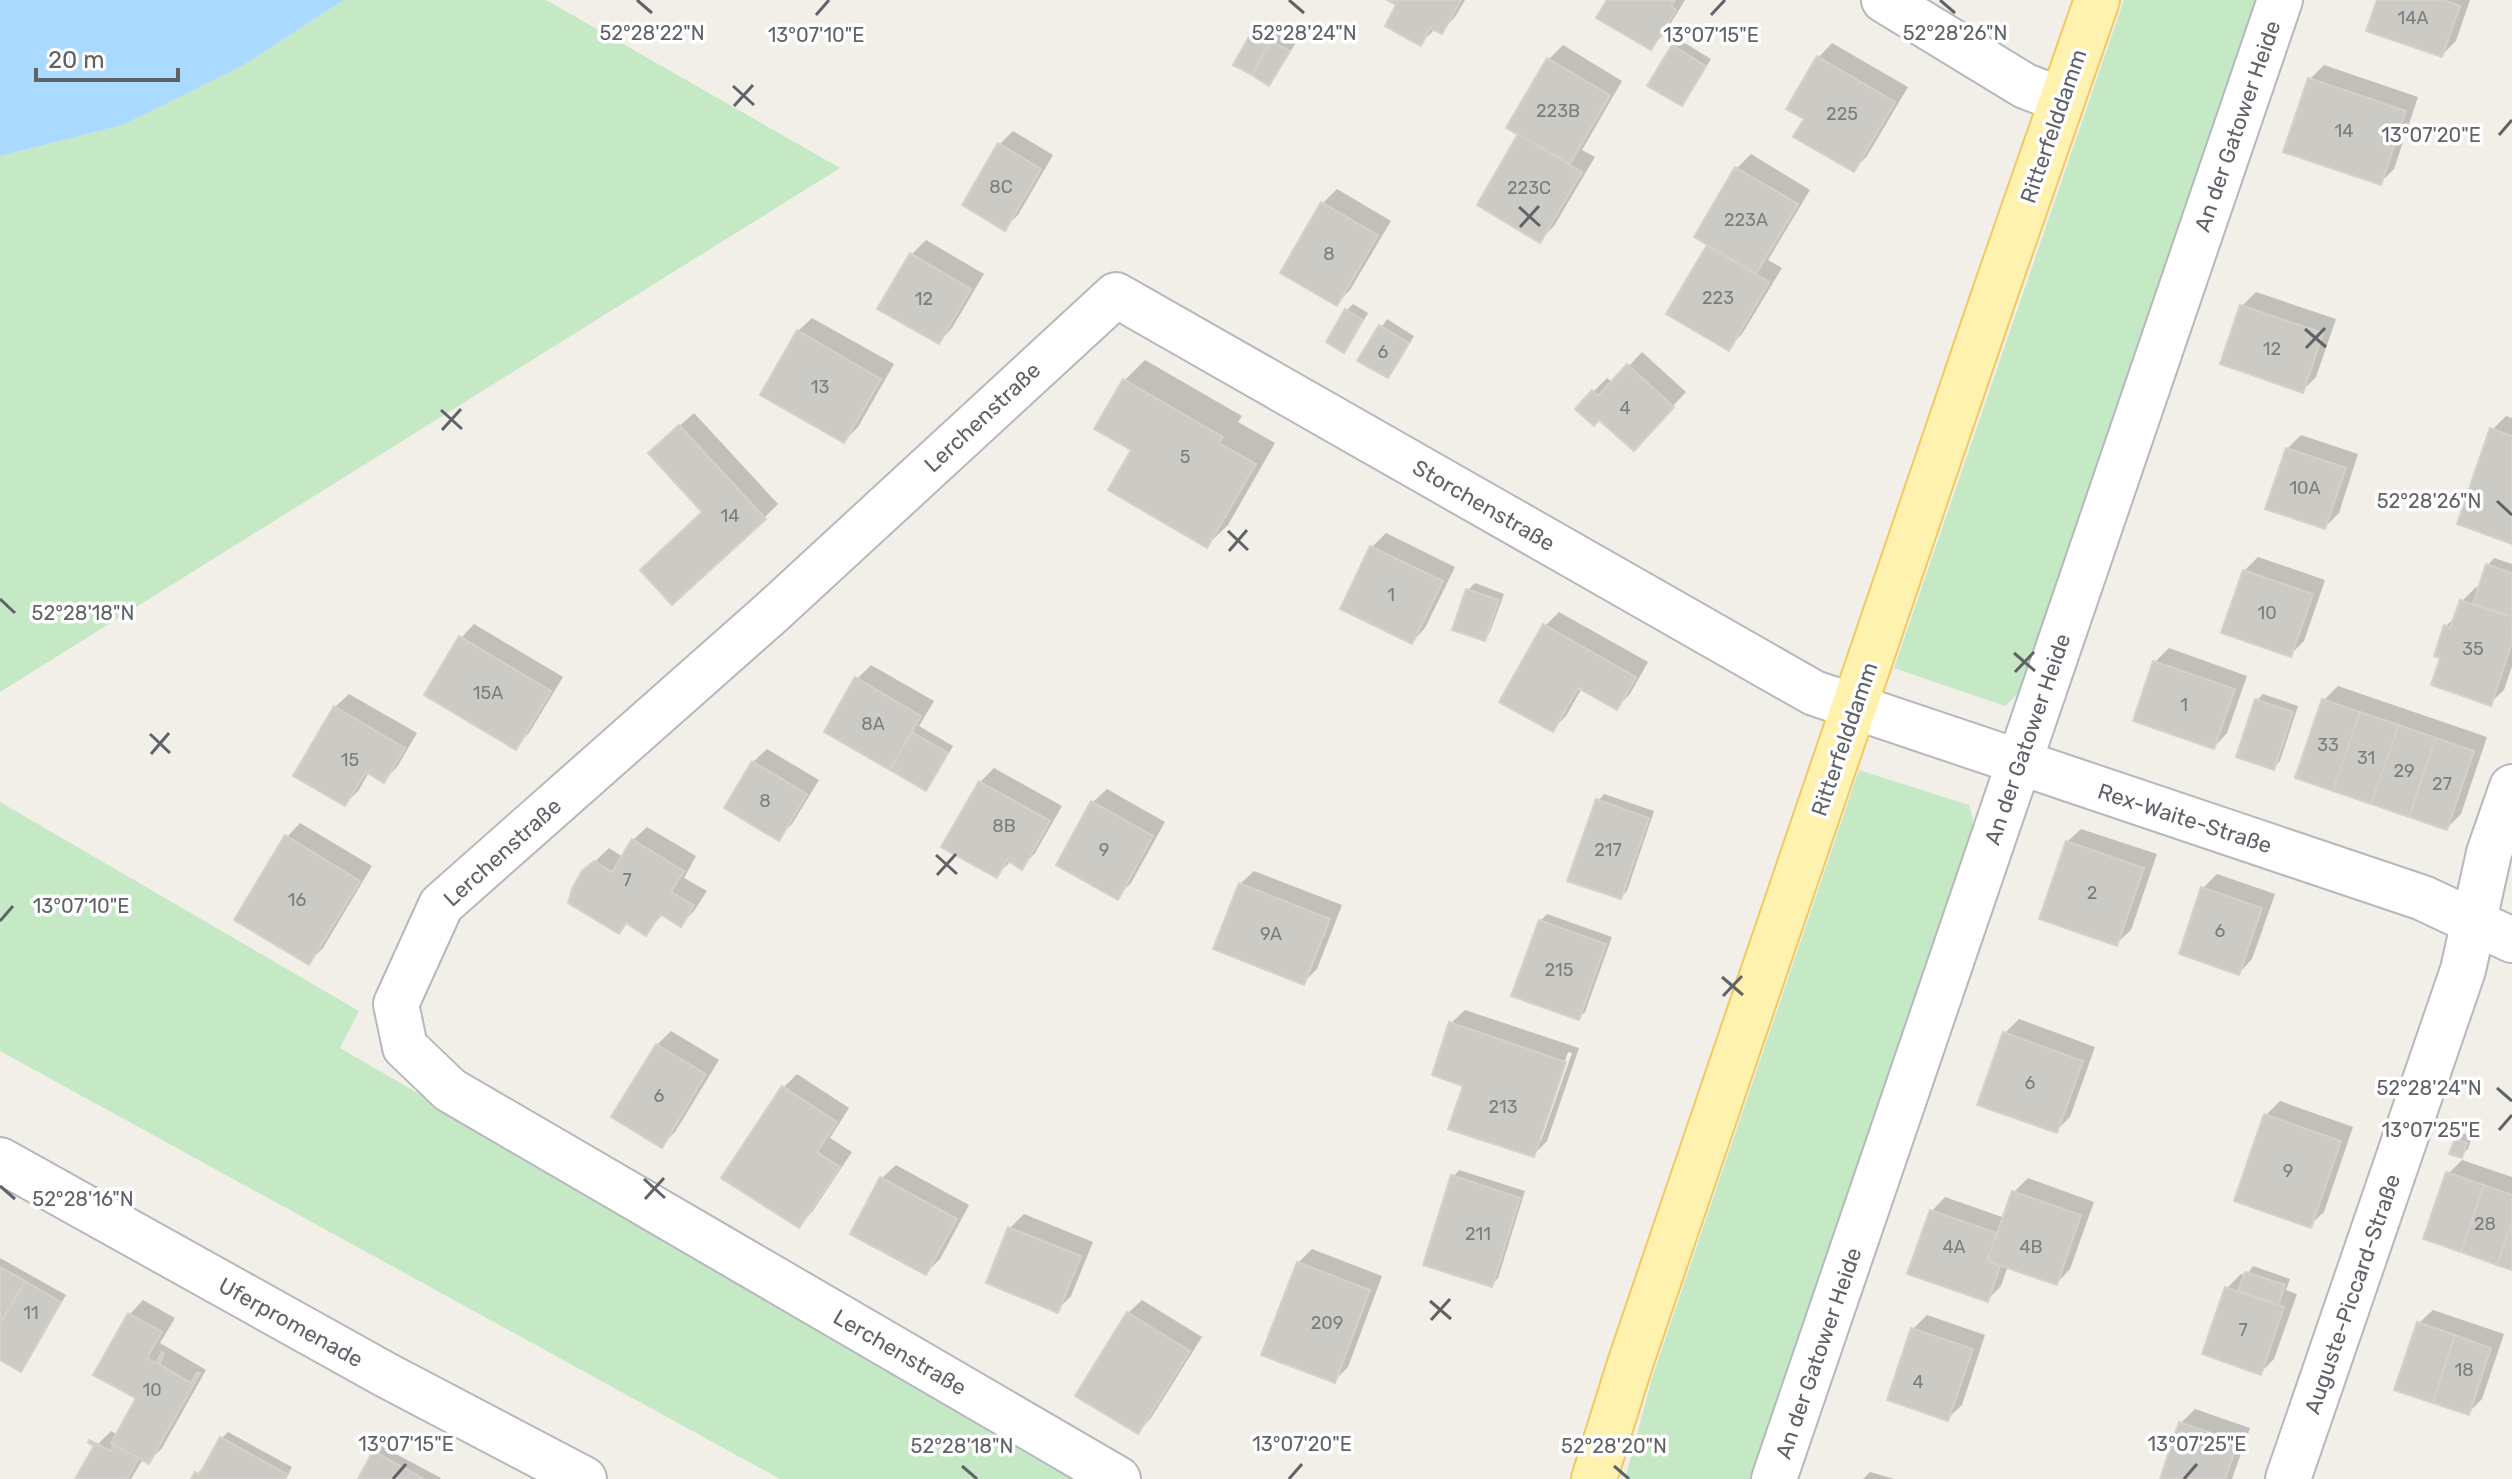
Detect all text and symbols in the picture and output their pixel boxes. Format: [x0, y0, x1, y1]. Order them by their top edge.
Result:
house number: 14A [2398, 7, 2428, 29]
street label: An der Gatower Heide [2189, 17, 2286, 235]
text: 52°28'22"N [599, 21, 705, 45]
text: 52°28'24"N [1251, 21, 1357, 45]
text: 52°28'26"N [1903, 21, 2007, 45]
text: 13°07'10"E [768, 23, 864, 47]
text: 13°07'15"E [1663, 23, 1759, 47]
scale bar [36, 32, 178, 82]
text: 20 m [48, 46, 105, 74]
street label: Ritterfelddamm [2015, 46, 2092, 207]
house number: 223B [1536, 100, 1580, 122]
house number: 225 [1826, 103, 1858, 125]
house number: 14 [2335, 120, 2353, 142]
text: 13°07'20"E [2381, 123, 2481, 147]
house number: 8C [989, 176, 1013, 198]
house number: 223C [1507, 177, 1551, 199]
house number: 223A [1724, 209, 1768, 231]
house number: 8 [1323, 243, 1335, 265]
house number: 223 [1702, 287, 1734, 309]
house number: 12 [915, 288, 933, 310]
house number: 12 [2263, 338, 2281, 360]
house number: 6 [1378, 341, 1389, 363]
street label: Lerchenstraße [919, 357, 1046, 478]
house number: 13 [811, 376, 829, 398]
house number: 4 [1619, 397, 1631, 419]
house number: 5 [1180, 446, 1190, 468]
street label: Storchenstraße [1408, 454, 1560, 557]
house number: 10A [2289, 477, 2321, 499]
text: 52°28'26"N [2377, 489, 2481, 513]
house number: 14 [721, 505, 739, 527]
house number: 1 [1387, 584, 1395, 606]
text: 52°28'18"N [32, 601, 134, 625]
house number: 10 [2257, 602, 2277, 624]
street label: An der Gatower Heide [1979, 630, 2076, 848]
house number: 35 [2462, 638, 2484, 660]
street label: Ritterfelddamm [1806, 659, 1883, 820]
house number: 15A [473, 682, 503, 704]
house number: 1 [2180, 694, 2188, 716]
house number: 8A [861, 713, 885, 735]
house number: 33 [2317, 734, 2339, 756]
house number: 31 [2357, 747, 2375, 769]
house number: 15 [341, 749, 359, 771]
house number: 29 [2393, 760, 2415, 782]
house number: 27 [2432, 773, 2452, 795]
street label: Rex-Waite-Straße [2094, 778, 2275, 859]
house number: 8 [759, 790, 771, 812]
street label: Lerchenstraße [438, 792, 567, 912]
house number: 8B [992, 815, 1016, 837]
house number: 9 [1099, 839, 1109, 861]
house number: 217 [1594, 839, 1622, 861]
house number: 7 [622, 869, 632, 891]
house number: 2 [2087, 882, 2097, 904]
house number: 16 [288, 889, 306, 911]
text: 13°07'10"E [33, 894, 129, 918]
house number: 6 [2215, 920, 2226, 942]
house number: 9A [1260, 923, 1282, 945]
house number: 215 [1545, 959, 1573, 981]
house number: 6 [2025, 1072, 2036, 1094]
text: 52°28'24"N [2376, 1076, 2482, 1100]
house number: 6 [654, 1085, 665, 1107]
house number: 213 [1488, 1096, 1518, 1118]
text: 13°07'25"E [2382, 1118, 2480, 1142]
house number: 9 [2283, 1160, 2293, 1182]
street label: Auguste-Piccard-Straße [2299, 1171, 2406, 1418]
text: 52°28'16"N [32, 1187, 134, 1211]
house number: 28 [2474, 1213, 2496, 1235]
house number: 211 [1465, 1223, 1491, 1245]
house number: 4A [1942, 1236, 1966, 1258]
house number: 4B [2019, 1236, 2043, 1258]
street label: An der Gatower Heide [1770, 1244, 1867, 1462]
street label: Uferpromenade [214, 1272, 368, 1373]
house number: 11 [23, 1302, 39, 1324]
street label: Lerchenstraße [828, 1303, 971, 1401]
house number: 209 [1311, 1312, 1343, 1334]
house number: 7 [2238, 1319, 2248, 1341]
house number: 18 [2454, 1359, 2474, 1381]
house number: 4 [1912, 1371, 1924, 1393]
house number: 10 [142, 1379, 162, 1401]
text: 13°07'15"E [358, 1432, 454, 1456]
text: 13°07'20"E [1252, 1432, 1352, 1456]
text: 13°07'25"E [2148, 1432, 2246, 1456]
text: 52°28'18"N [911, 1434, 1013, 1458]
text: 52°28'20"N [1561, 1434, 1667, 1458]

